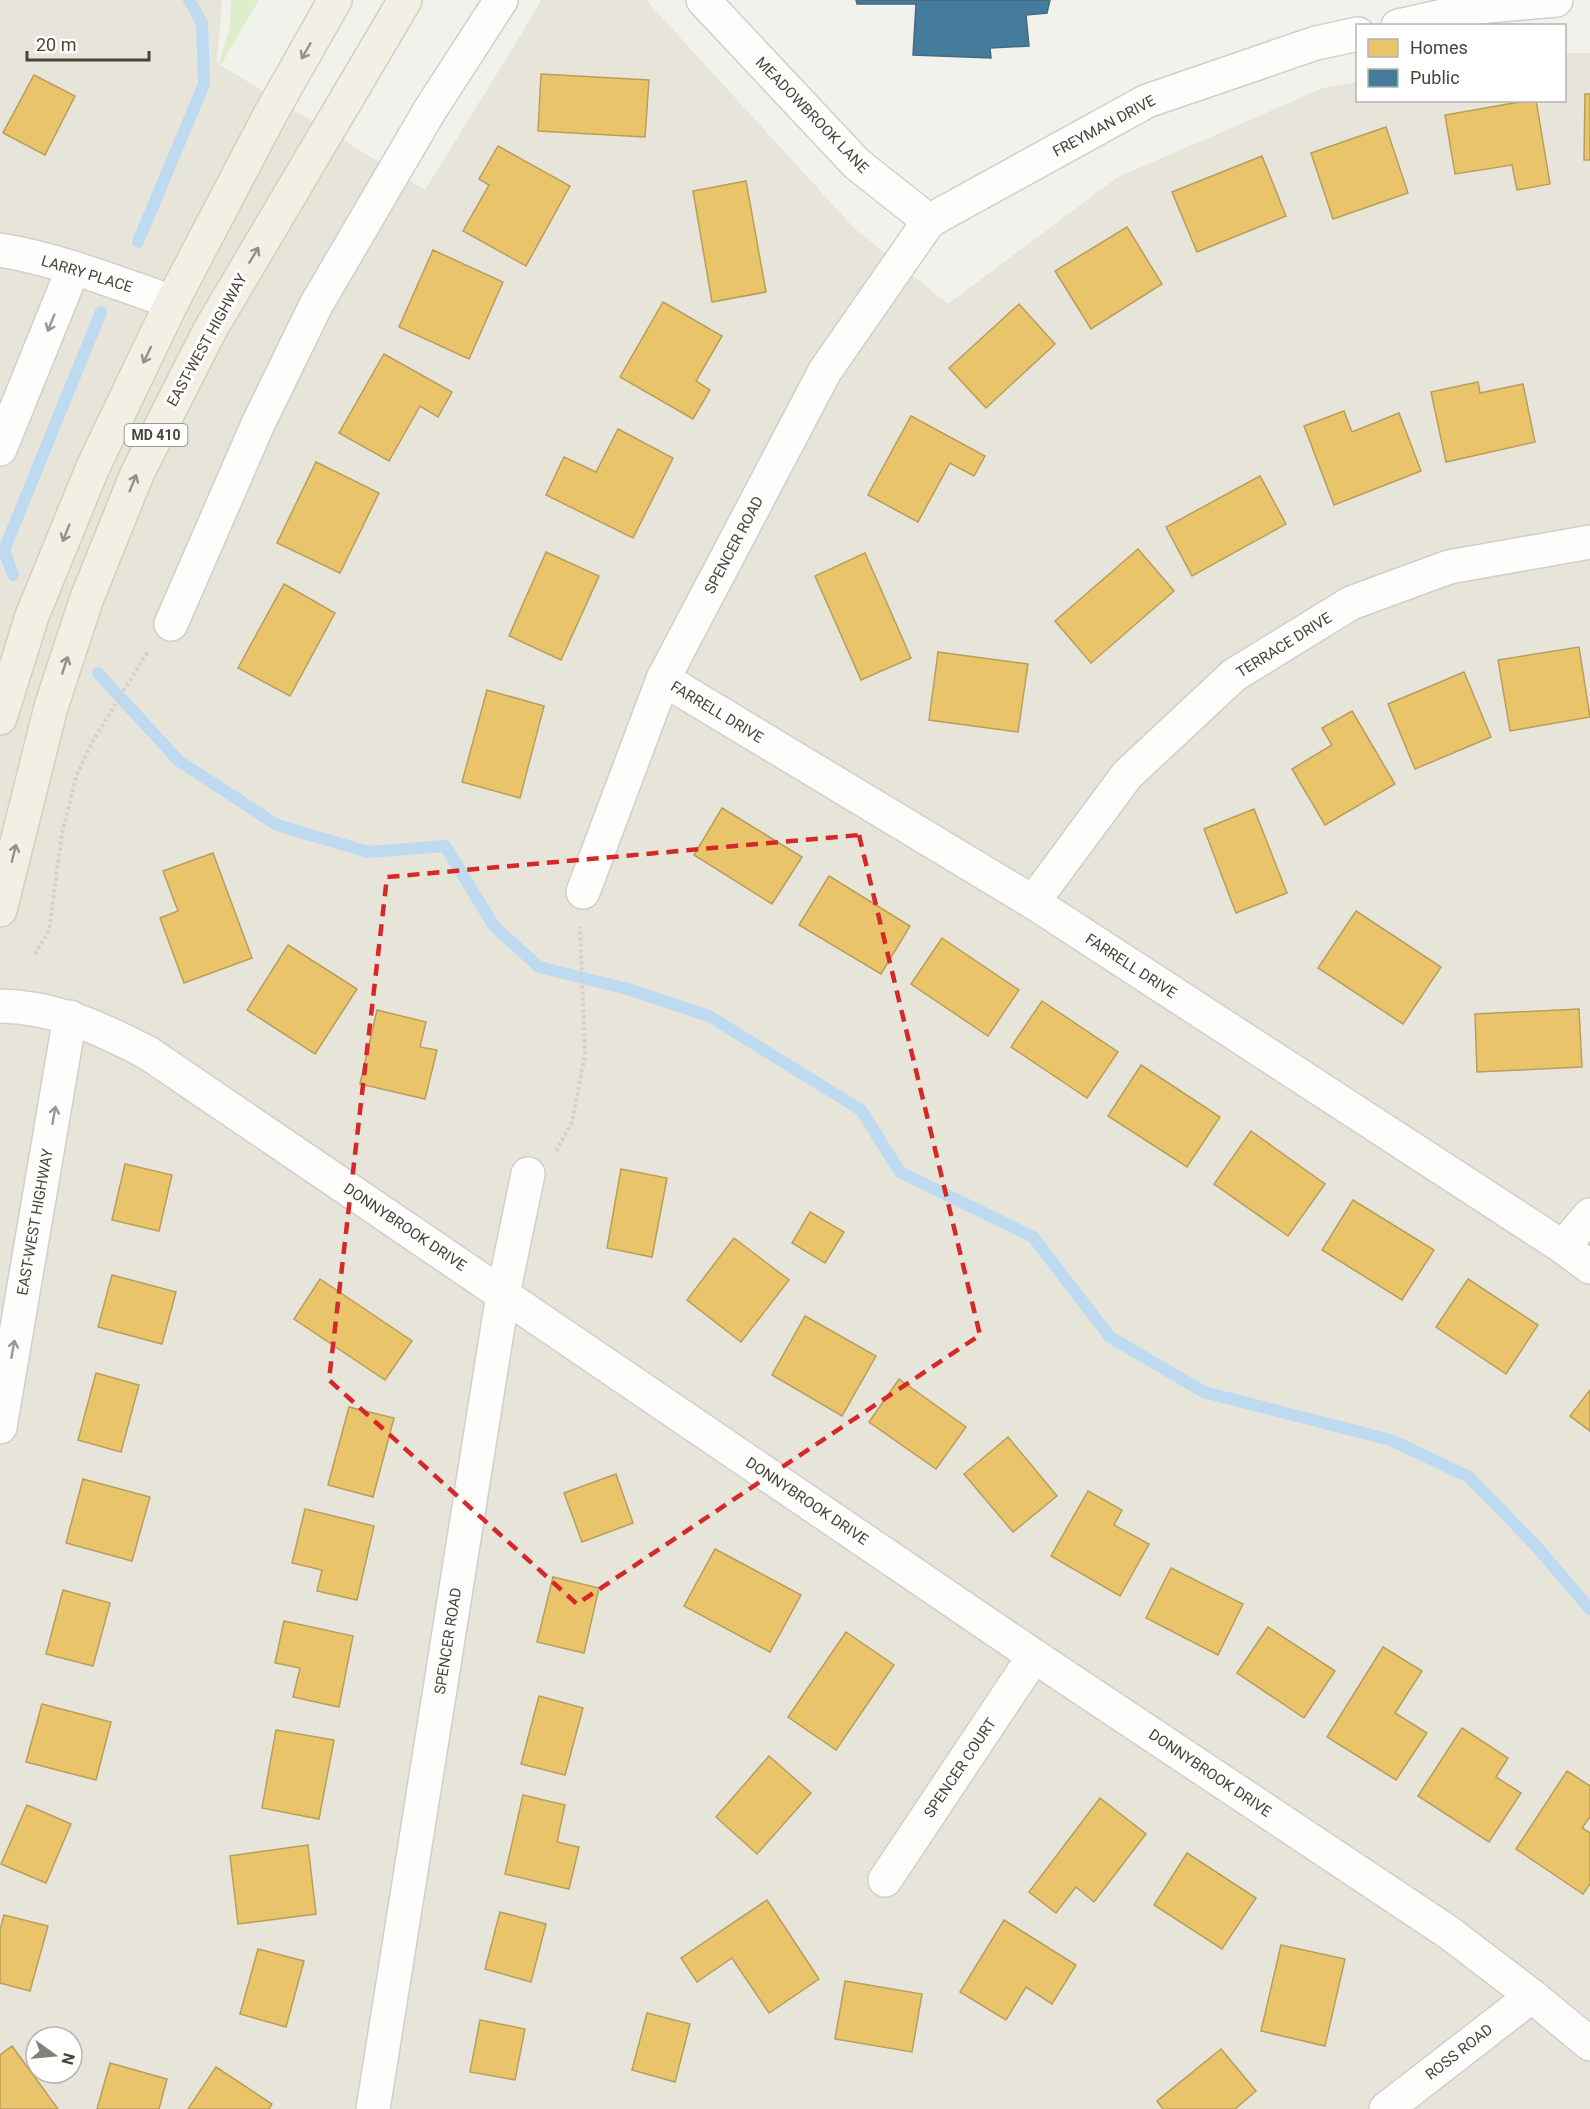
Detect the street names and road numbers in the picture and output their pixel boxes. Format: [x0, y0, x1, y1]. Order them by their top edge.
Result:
street label: MEADOWBROOK LANE [752, 53, 872, 177]
street label: FREYMAN DRIVE [1050, 91, 1159, 161]
street label: LARRY PLACE [39, 252, 135, 297]
street label: EAST-WEST HIGHWAY [163, 271, 251, 409]
road number: MD 410 [124, 424, 188, 446]
street label: SPENCER ROAD [701, 493, 767, 597]
street label: TERRACE DRIVE [1233, 608, 1335, 681]
street label: FARRELL DRIVE [667, 677, 767, 747]
street label: FARRELL DRIVE [1082, 930, 1180, 1002]
street label: EAST-WEST HIGHWAY [13, 1147, 57, 1297]
street label: DONNYBROOK DRIVE [340, 1179, 470, 1275]
street label: DONNYBROOK DRIVE [742, 1453, 872, 1549]
street label: SPENCER ROAD [431, 1586, 465, 1696]
street label: SPENCER COURT [920, 1715, 1000, 1821]
street label: DONNYBROOK DRIVE [1145, 1725, 1275, 1821]
street label: ROSS ROAD [1422, 2020, 1496, 2084]

